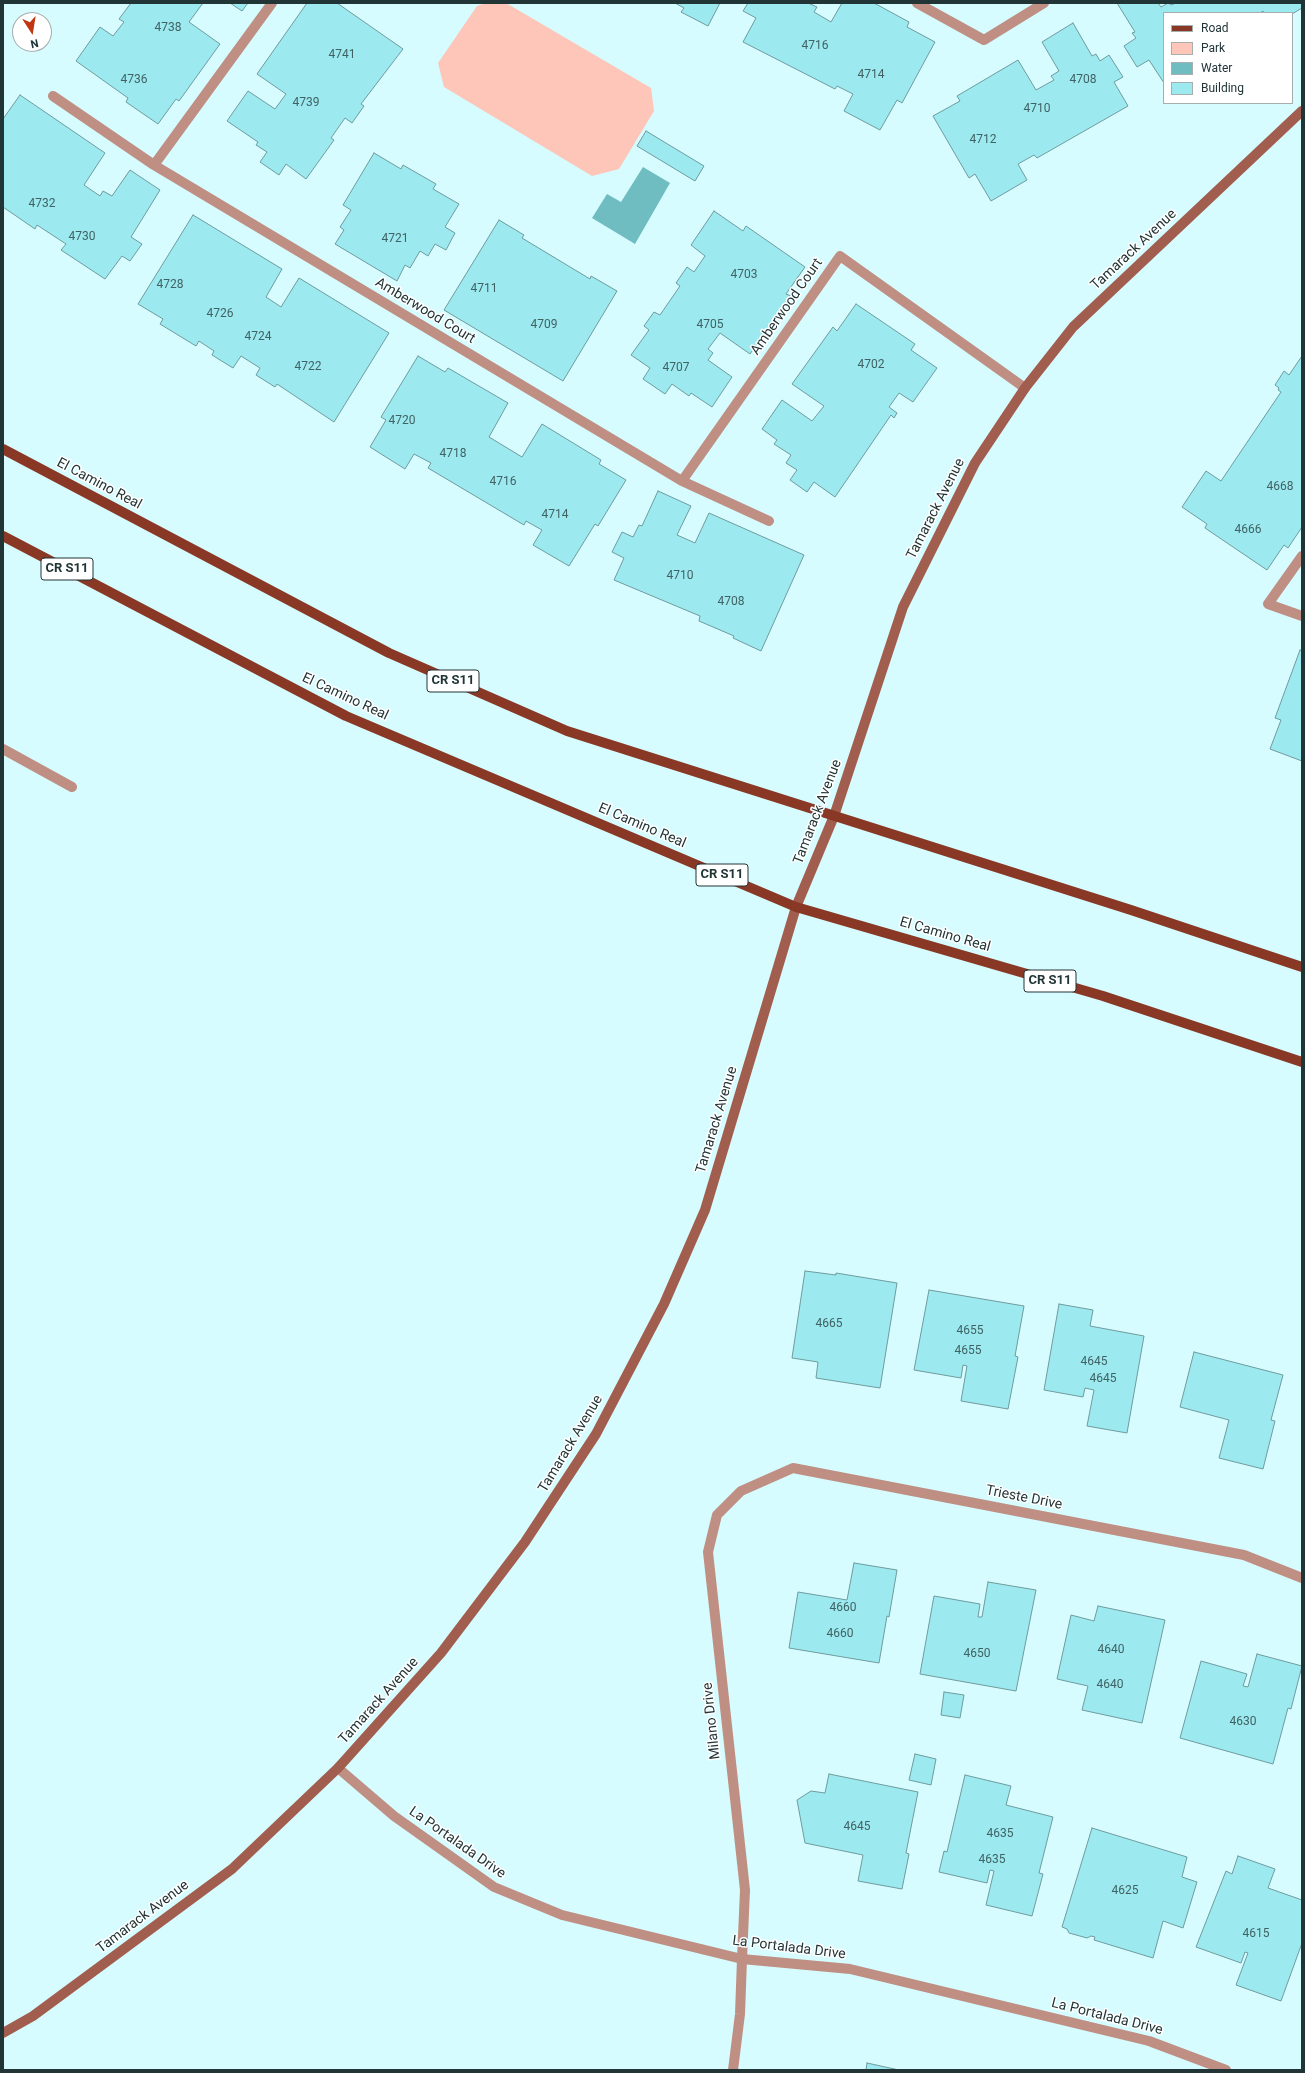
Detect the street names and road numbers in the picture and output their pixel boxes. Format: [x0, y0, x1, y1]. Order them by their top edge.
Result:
street label: Tamarack Avenue [1088, 206, 1180, 294]
street label: Amberwood Court [747, 256, 827, 358]
street label: Amberwood Court [372, 274, 478, 348]
street label: El Camino Real [54, 455, 144, 513]
street label: Tamarack Avenue [903, 456, 969, 562]
road number: CR S11 [41, 558, 93, 580]
street label: El Camino Real [299, 670, 391, 724]
road number: CR S11 [427, 670, 479, 692]
street label: Tamarack Avenue [790, 757, 846, 867]
street label: El Camino Real [596, 800, 688, 852]
road number: CR S11 [696, 864, 748, 886]
street label: El Camino Real [898, 914, 992, 956]
road number: CR S11 [1024, 970, 1076, 992]
street label: Tamarack Avenue [693, 1065, 741, 1175]
street label: Tamarack Avenue [535, 1392, 607, 1496]
street label: Trieste Drive [984, 1482, 1064, 1514]
street label: Tamarack Avenue [336, 1654, 422, 1748]
street label: Milano Drive [700, 1682, 724, 1760]
street label: La Portalada Drive [405, 1803, 509, 1883]
street label: Tamarack Avenue [94, 1877, 192, 1957]
street label: La Portalada Drive [731, 1933, 847, 1963]
street label: La Portalada Drive [1050, 1995, 1164, 2039]

